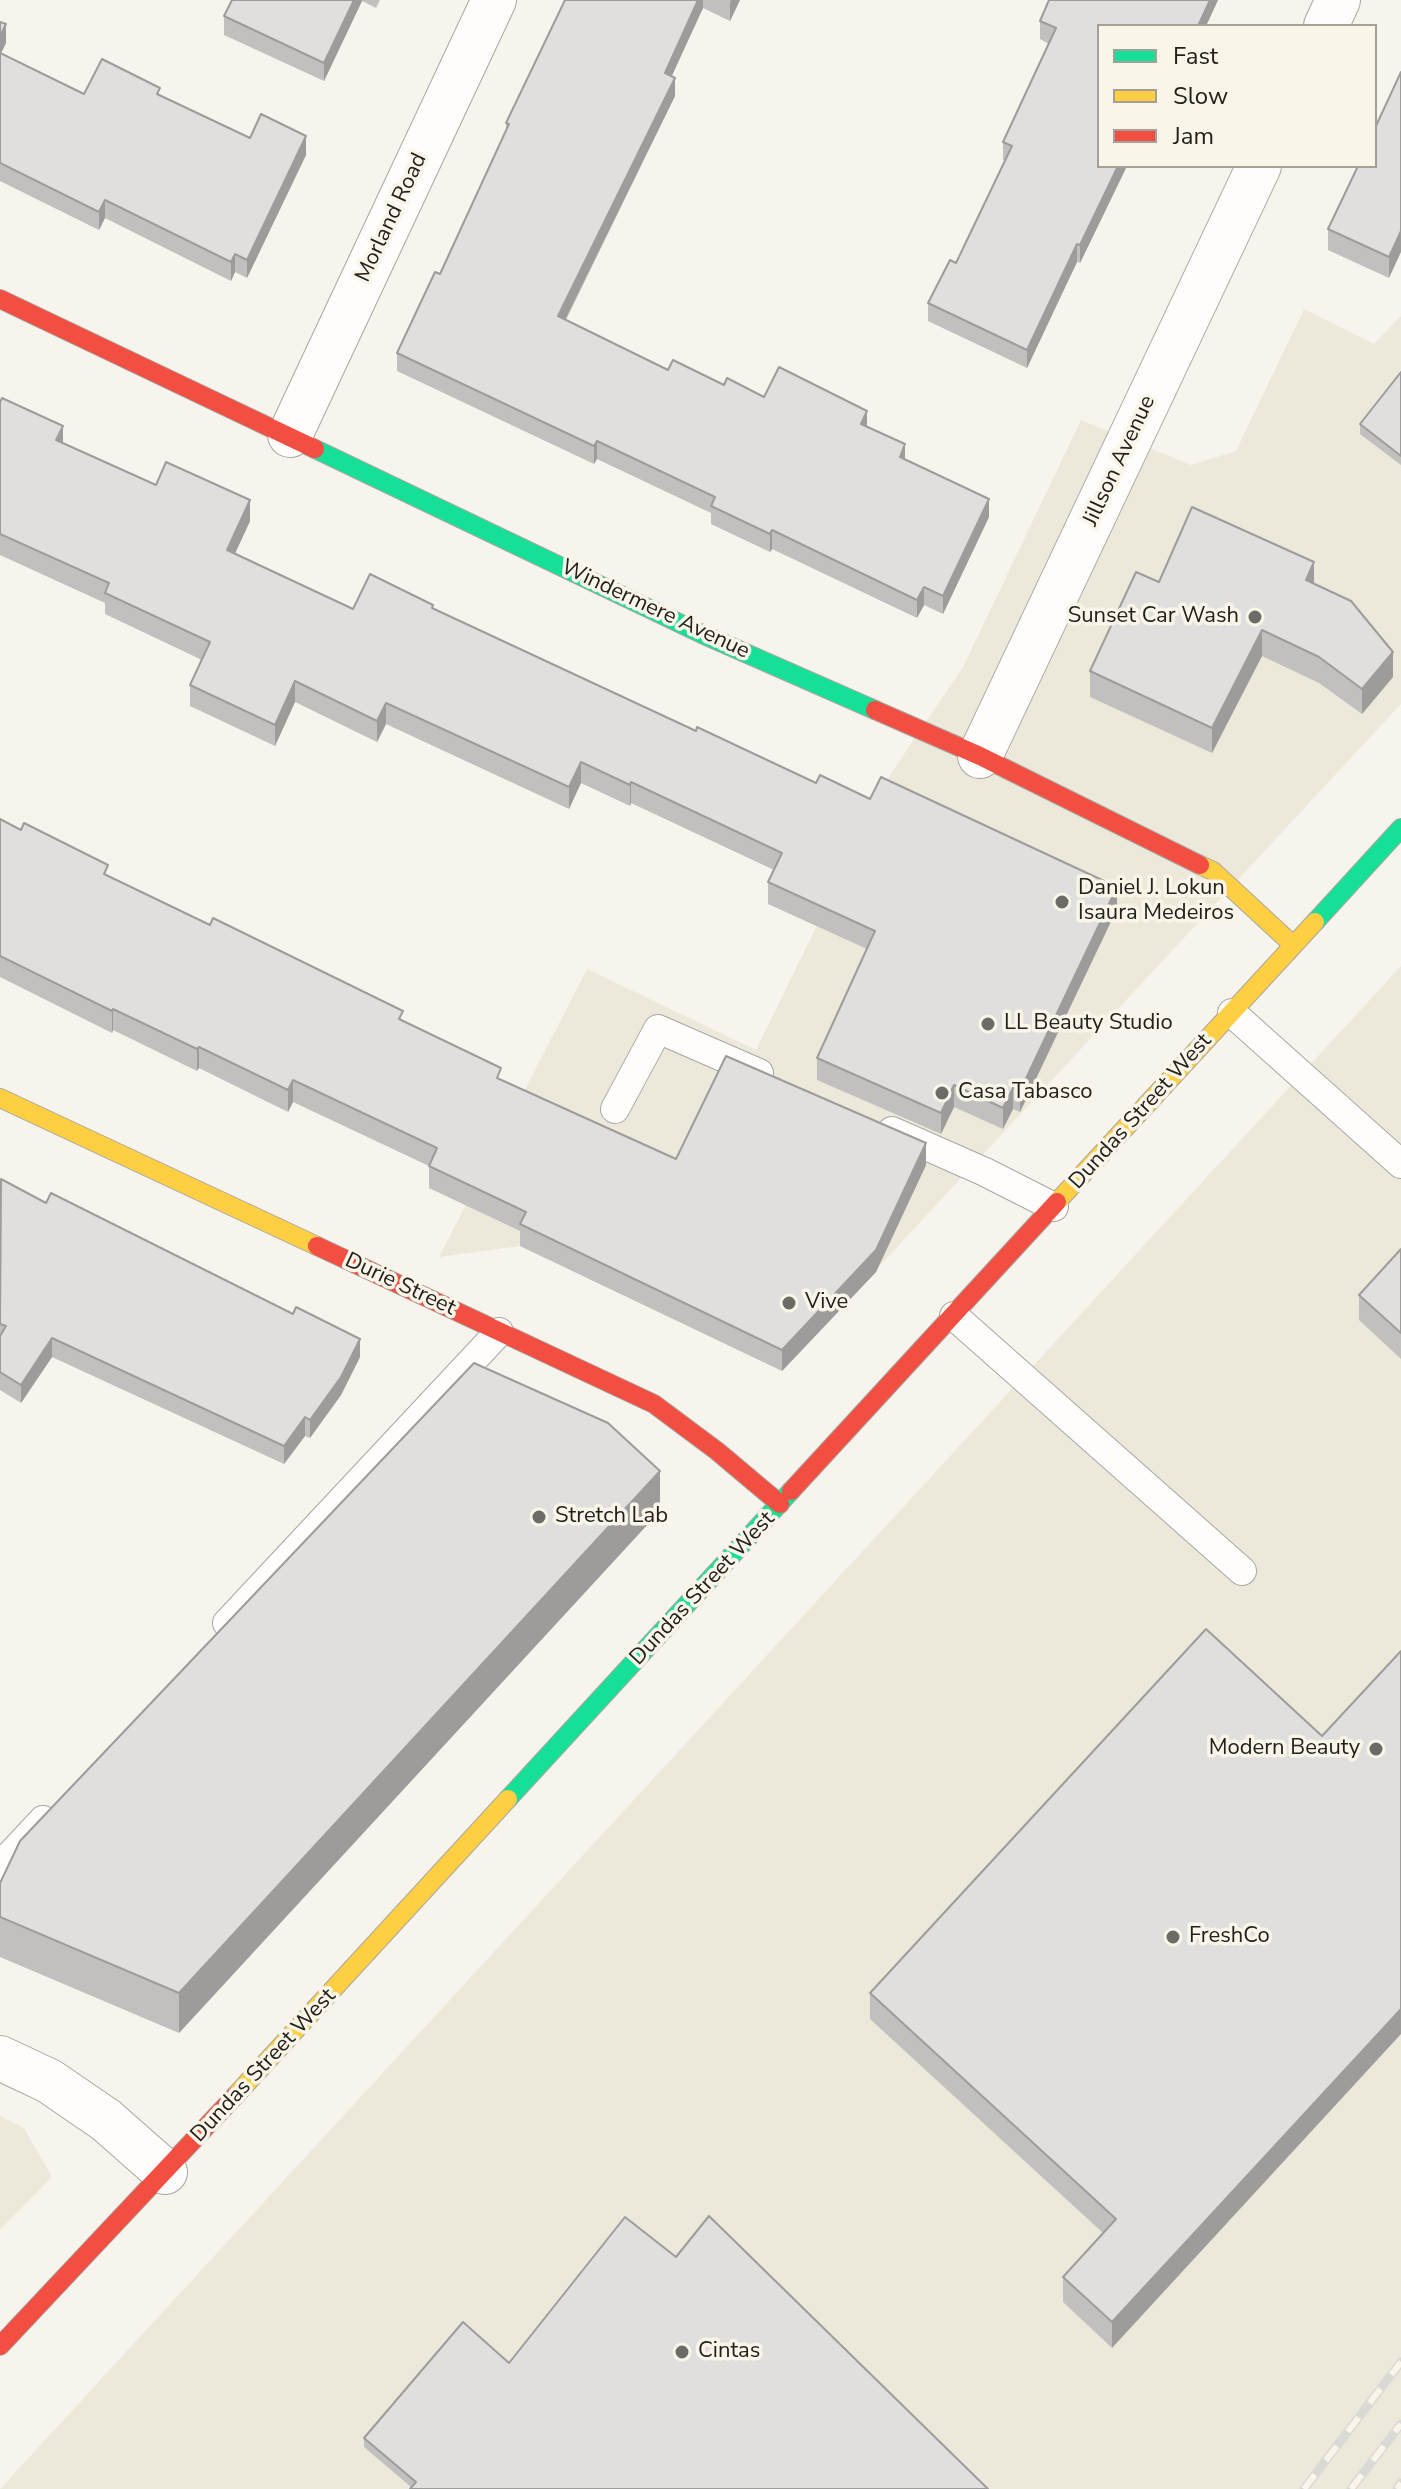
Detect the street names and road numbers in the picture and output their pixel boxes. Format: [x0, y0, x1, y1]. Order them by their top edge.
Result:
street label: Morland Road [351, 149, 433, 287]
street label: Jillson Avenue [1078, 392, 1162, 530]
street label: Windermere Avenue [557, 555, 753, 665]
street label: Dundas Street West [1064, 1029, 1218, 1195]
street label: Durie Street [340, 1248, 460, 1322]
street label: Dundas Street West [625, 1507, 781, 1671]
street label: Dundas Street West [186, 1984, 342, 2148]

